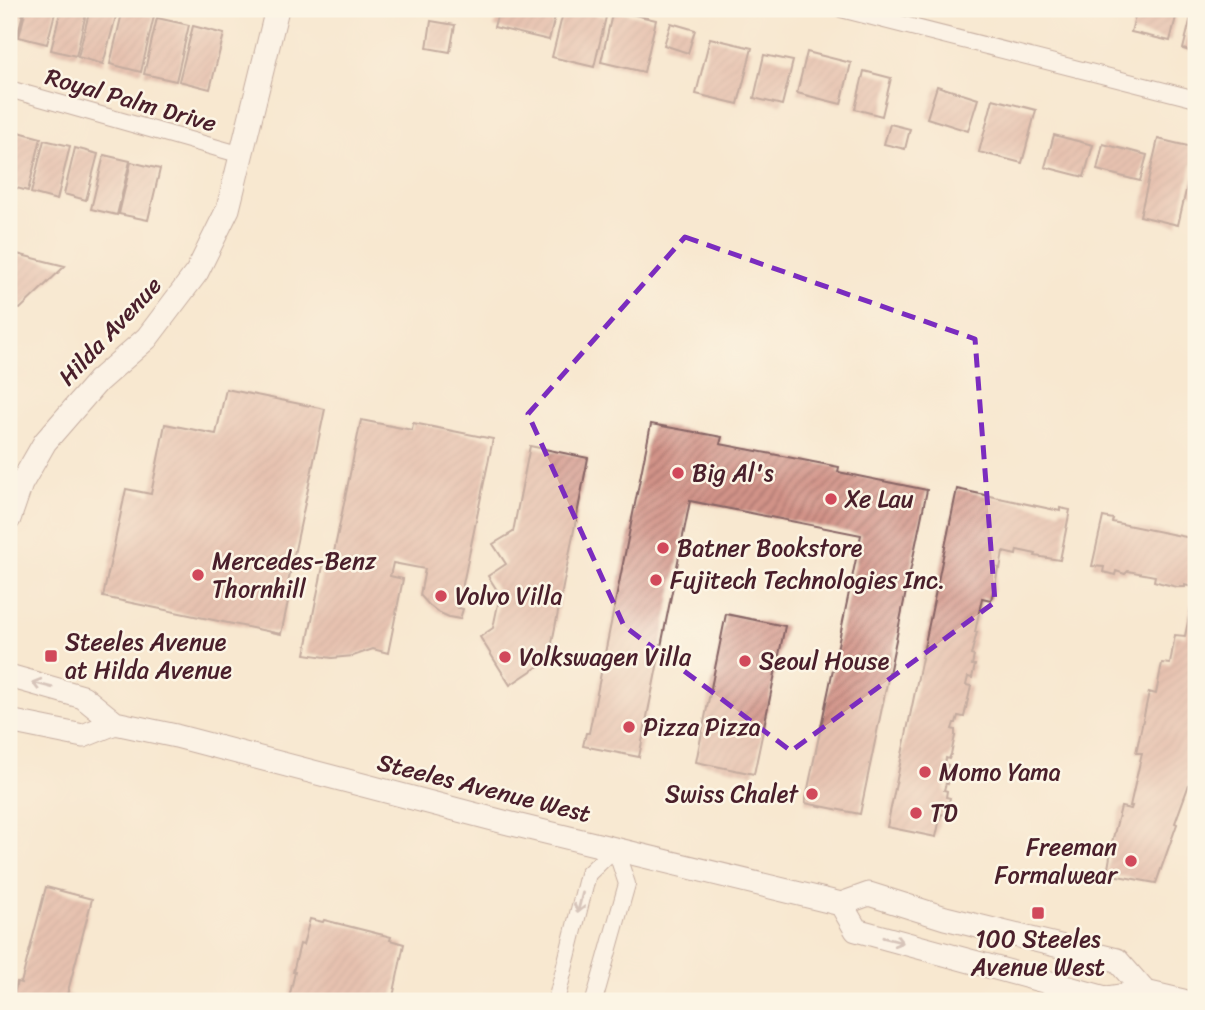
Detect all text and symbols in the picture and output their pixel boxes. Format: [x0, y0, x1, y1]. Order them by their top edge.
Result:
street label: Royal Palm Drive [40, 56, 222, 144]
street label: Hilda Avenue [48, 266, 172, 396]
place label: Big Al's [692, 452, 774, 494]
marker: Big Al's [670, 465, 686, 481]
place label: Xe Lau [844, 478, 914, 520]
marker: Xe Lau [823, 491, 839, 507]
place label: Batner Bookstore [677, 527, 863, 569]
place label: Mercedes-Benz Thornhill [212, 540, 377, 610]
marker: Batner Bookstore [655, 540, 671, 556]
place label: Fujitech Technologies Inc. [670, 559, 945, 601]
marker: Mercedes-Benz Thornhill [190, 567, 206, 583]
marker: Fujitech Technologies Inc. [648, 572, 664, 588]
place label: Volvo Villa [455, 575, 562, 617]
marker: Volvo Villa [433, 588, 449, 604]
place label: Steeles Avenue at Hilda Avenue [65, 621, 232, 691]
place label: Volkswagen Villa [519, 636, 692, 678]
place label: Seoul House [759, 640, 890, 682]
marker: Steeles Avenue at Hilda Avenue [43, 648, 59, 664]
marker: Volkswagen Villa [497, 649, 513, 665]
marker: Seoul House [737, 653, 753, 669]
one-way arrow [31, 678, 53, 691]
place label: Pizza Pizza [643, 706, 761, 748]
marker: Pizza Pizza [621, 719, 637, 735]
street label: Steeles Avenue West [373, 741, 595, 835]
place label: Momo Yama [939, 751, 1061, 793]
marker: Momo Yama [917, 764, 933, 780]
place label: Swiss Chalet [665, 773, 799, 815]
marker: Swiss Chalet [804, 786, 820, 802]
place label: TD [930, 792, 958, 834]
marker: TD [908, 805, 924, 821]
place label: Freeman Formalwear [995, 826, 1119, 896]
marker: Freeman Formalwear [1123, 853, 1139, 869]
one-way arrow [573, 891, 586, 914]
marker: 100 Steeles Avenue West [1030, 905, 1046, 921]
place label: 100 Steeles Avenue West [970, 918, 1105, 988]
one-way arrow [881, 934, 903, 947]

